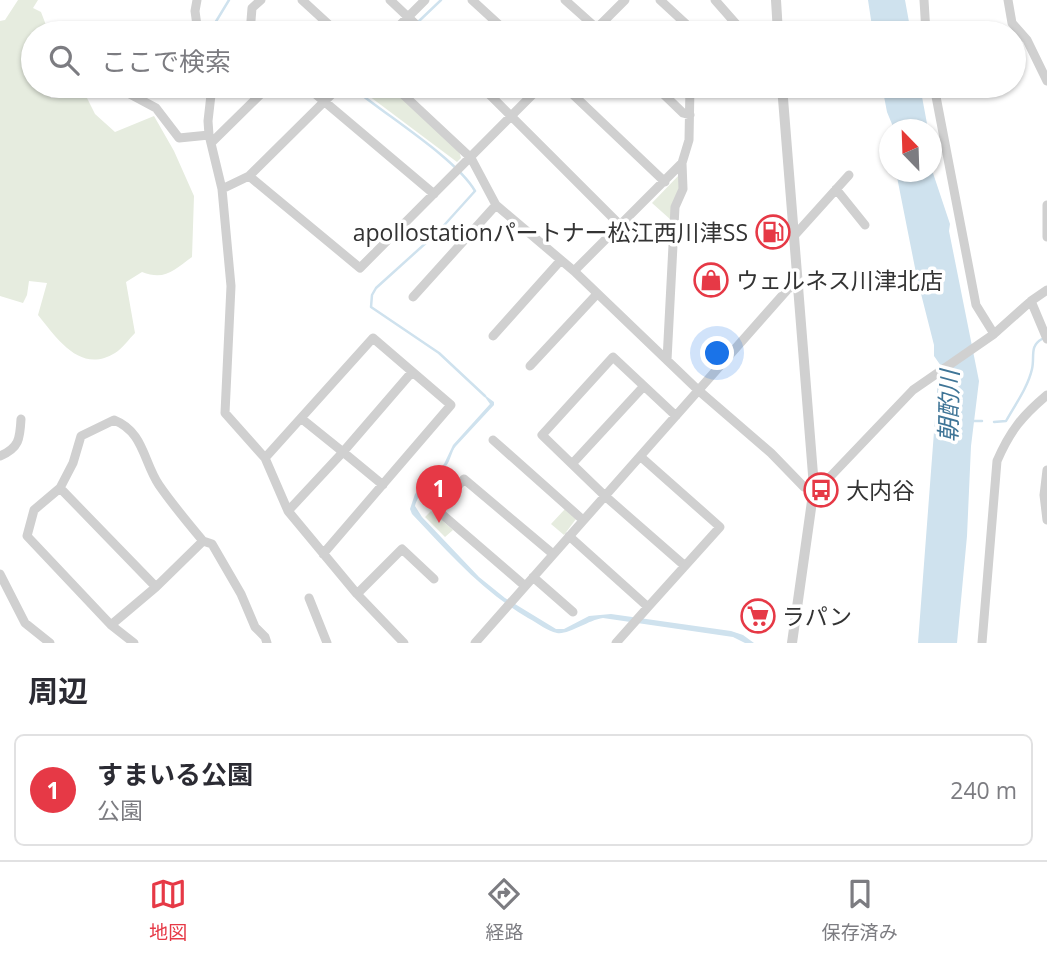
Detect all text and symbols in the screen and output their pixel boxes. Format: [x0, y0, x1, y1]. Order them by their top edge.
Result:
search box [21, 21, 1026, 98]
icon: search [45, 41, 83, 79]
text: ここで検索 [101, 43, 231, 79]
north arrow [879, 119, 942, 182]
fuel station icon: apollostationパートナー松江西川津SS [754, 213, 792, 251]
place label: apollostationパートナー松江西川津SS [353, 216, 748, 248]
shop icon: ウェルネス川津北店 [692, 261, 730, 299]
place label: ウェルネス川津北店 [736, 264, 943, 296]
your location [700, 336, 734, 370]
water label: 朝酌川 [931, 367, 965, 442]
pin: 1 [416, 465, 462, 523]
bus stop icon: 大内谷 [802, 471, 840, 509]
place label: 大内谷 [846, 474, 915, 506]
supermarket icon: ラパン [739, 597, 777, 635]
place label: ラパン [782, 600, 852, 632]
text: 周辺 [28, 670, 88, 711]
text: すまいる公園 [97, 756, 253, 792]
text: 1 [46, 774, 60, 806]
text: 240 m [950, 774, 1017, 806]
text: 公園 [97, 794, 143, 826]
tab: 地図 [149, 875, 187, 945]
tab: 経路 [485, 875, 524, 945]
tab: 保存済み [822, 875, 898, 945]

